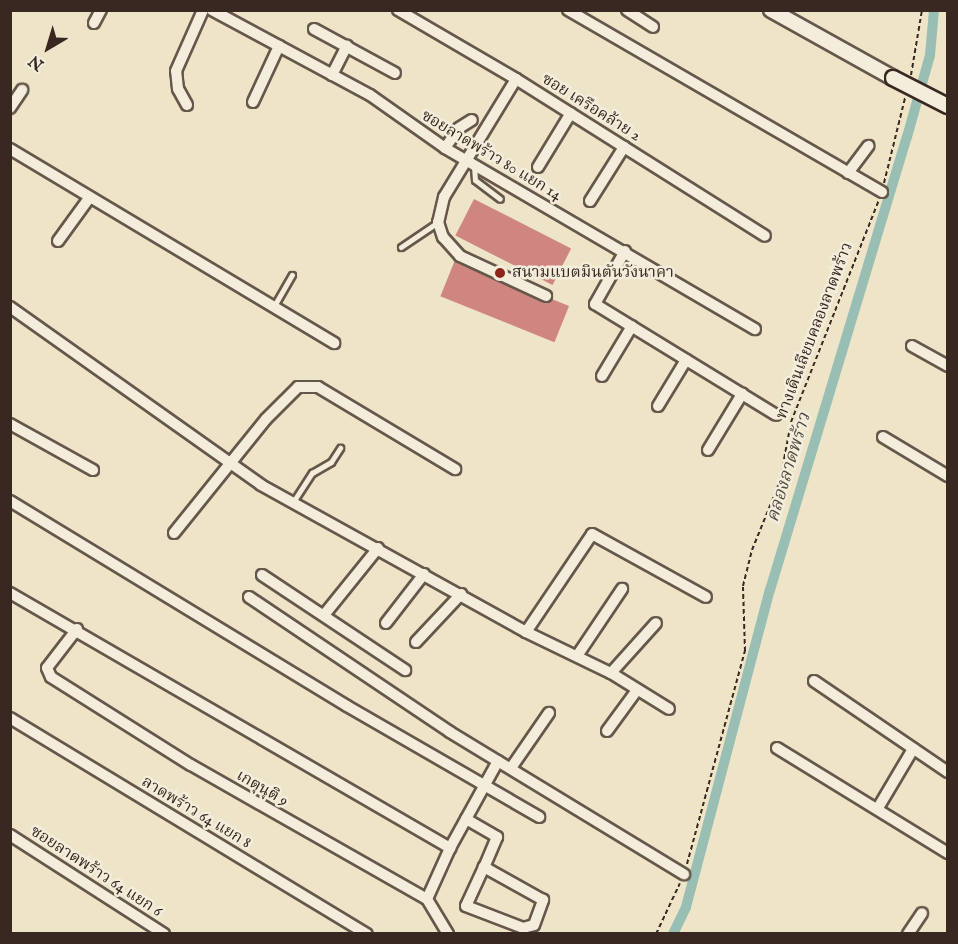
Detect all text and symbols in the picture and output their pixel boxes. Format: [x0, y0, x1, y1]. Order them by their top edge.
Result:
north arrow [18, 18, 78, 78]
text: N [25, 50, 49, 74]
street label: ซอย เครือคล้าย 2 [538, 70, 644, 146]
street label: ซอยลาดพร้าว 80 แยก 14 [417, 107, 565, 205]
street label: ทางเดินเลียบคลองลาดพร้าว [772, 240, 858, 422]
place label: สนามแบตมินตันวังนาคา [512, 263, 674, 283]
marker: สนามแบตมินตันวังนาคา [493, 266, 507, 280]
water label: คลองลาดพร้าว [763, 411, 817, 525]
street label: เกตุนุติ 9 [233, 767, 291, 811]
street label: ลาดพร้าว 64 แยก 8 [138, 773, 254, 853]
street label: ซอยลาดพร้าว 64 แยก 6 [26, 822, 166, 922]

